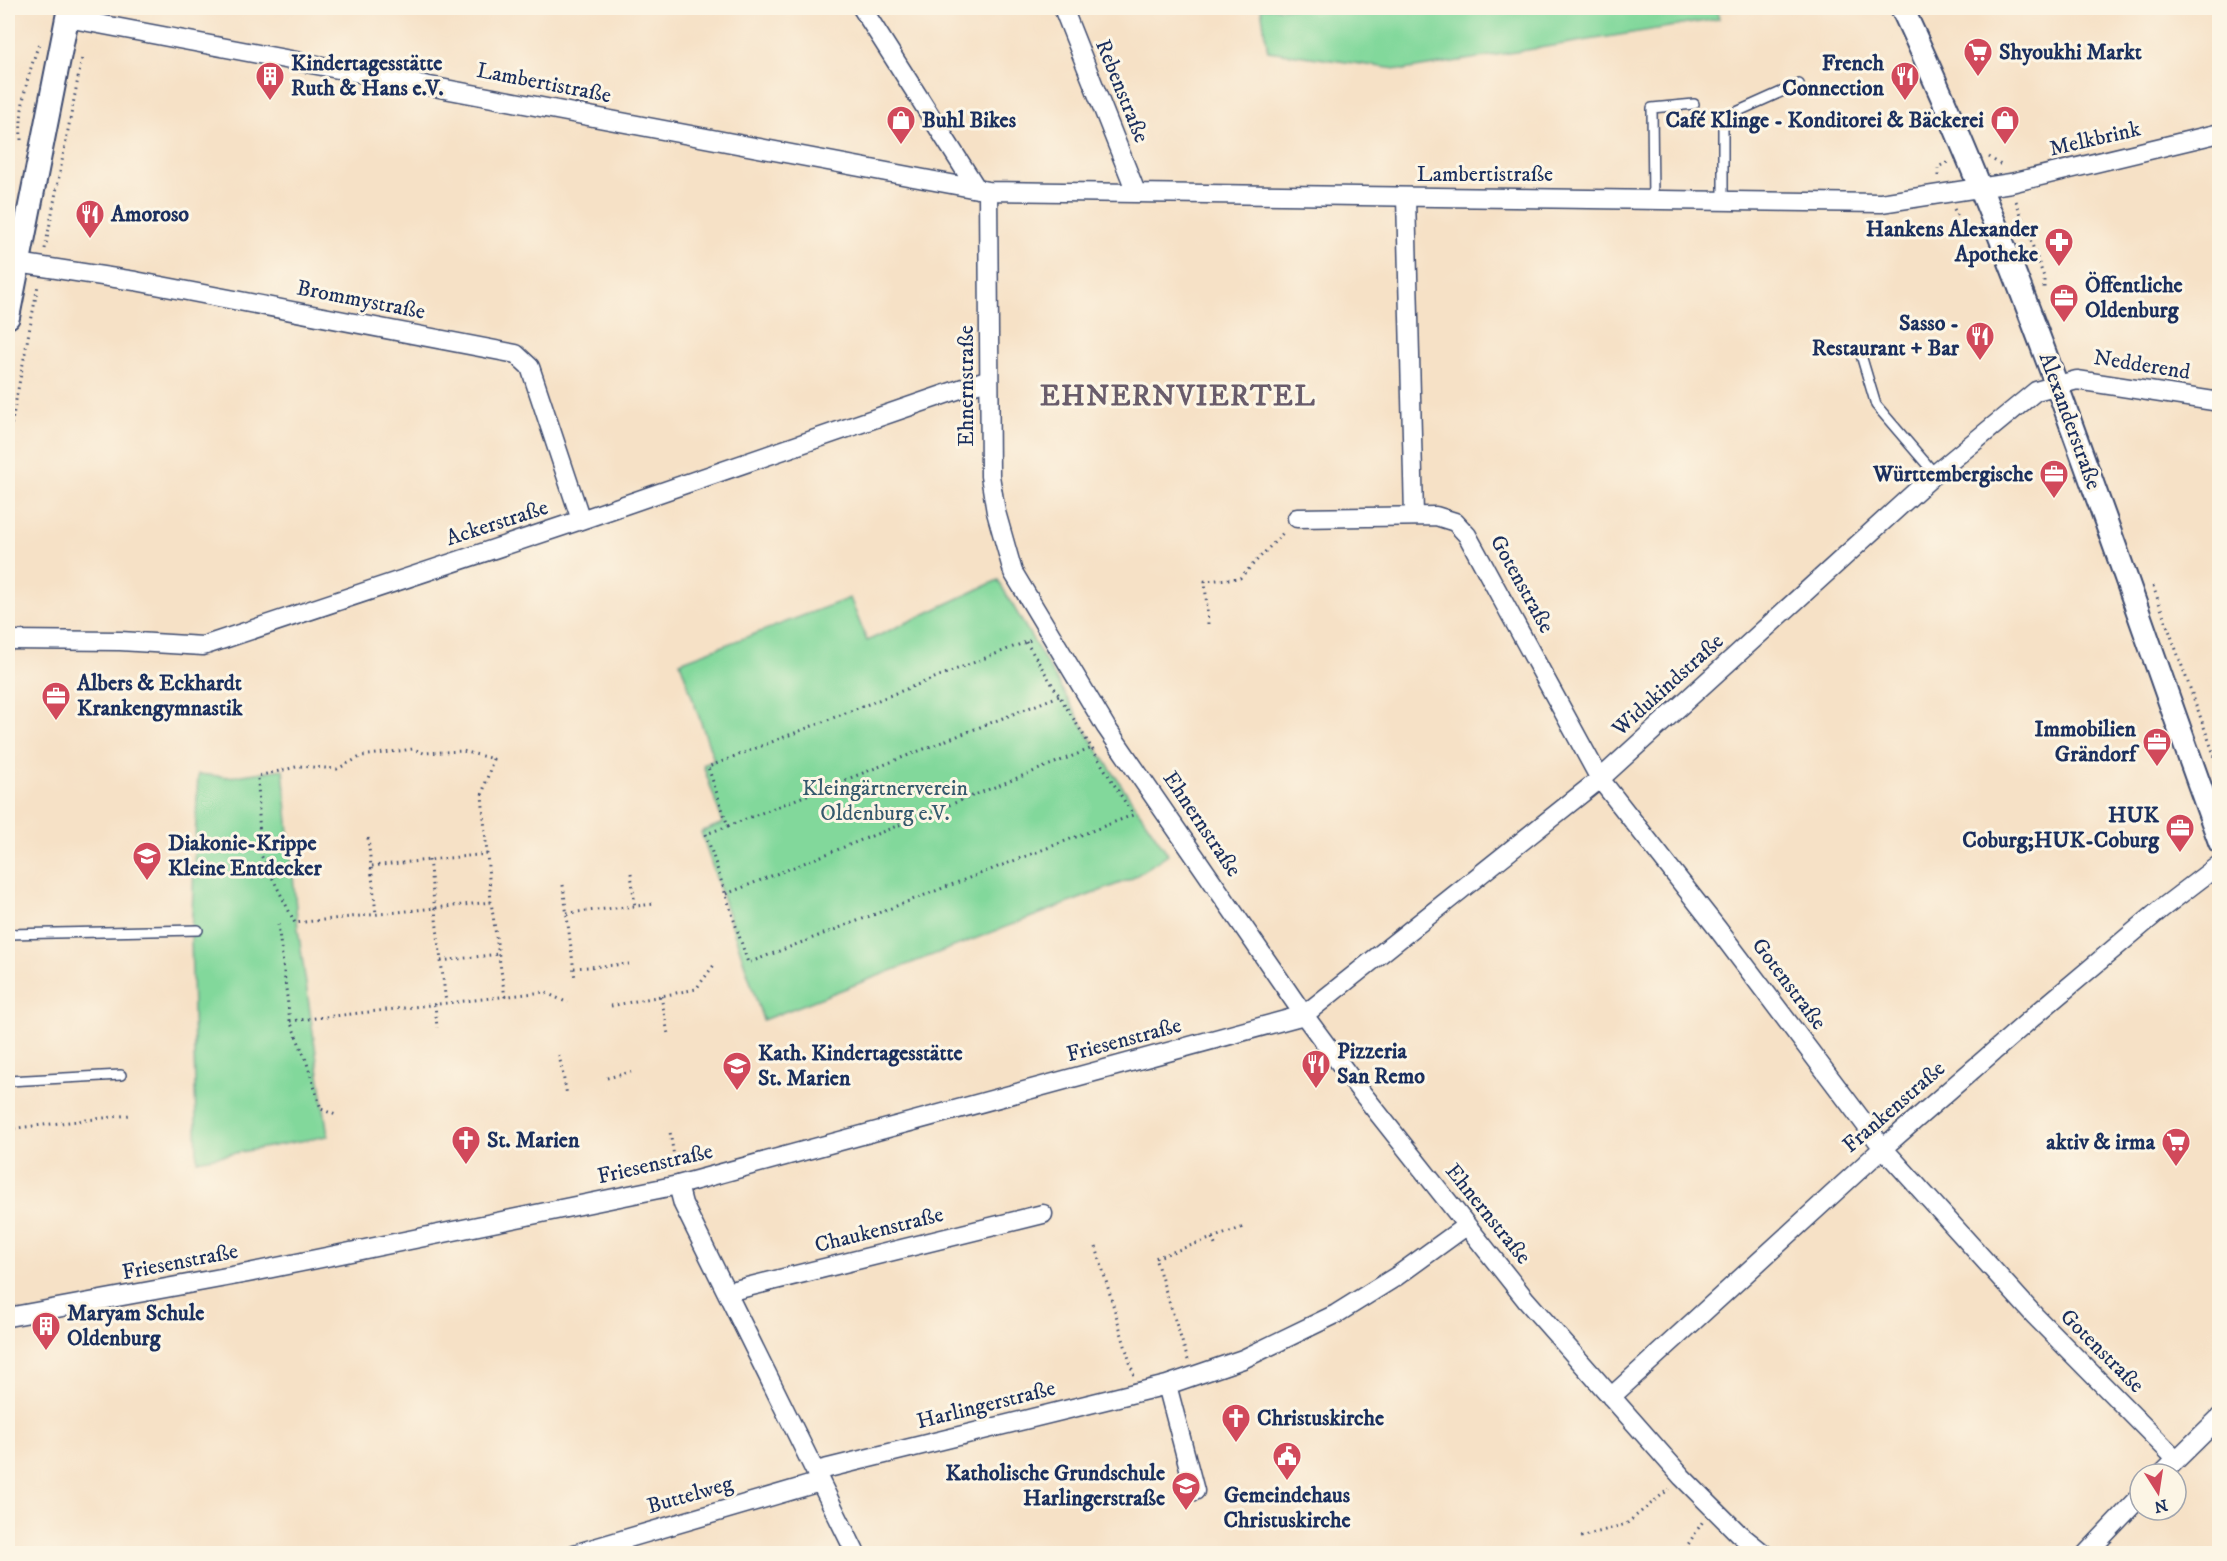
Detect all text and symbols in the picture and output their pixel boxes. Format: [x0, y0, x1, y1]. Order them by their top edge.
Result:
street label: Rebenstraße [1089, 35, 1155, 147]
supermarket icon: Shyoukhi Markt [1962, 36, 1994, 78]
place label: Shyoukhi Markt [1999, 39, 2142, 66]
place label: Kindertagesstätte Ruth & Hans e.V. [291, 50, 444, 102]
place label: French Connection [1782, 50, 1884, 102]
street label: Lambertistraße [475, 57, 613, 109]
building icon: Kindertagesstätte Ruth & Hans e.V. [254, 60, 286, 102]
restaurant icon: French Connection [1889, 60, 1921, 102]
shop icon: Buhl Bikes [885, 104, 917, 146]
shop icon: Café Klinge - Konditorei & Bäckerei [1989, 104, 2021, 146]
place label: Buhl Bikes [922, 107, 1017, 134]
place label: Café Klinge - Konditorei & Bäckerei [1665, 107, 1984, 134]
street label: Melkbrink [2047, 115, 2143, 163]
street label: Lambertistraße [1417, 161, 1553, 188]
restaurant icon: Amoroso [74, 198, 106, 240]
place label: Amoroso [110, 201, 189, 228]
place label: Hankens Alexander Apotheke [1866, 216, 2039, 268]
pharmacy icon: Hankens Alexander Apotheke [2043, 226, 2075, 268]
place label: Öffentliche Oldenburg [2085, 271, 2183, 324]
street label: Brommystraße [294, 274, 428, 326]
office icon: Öffentliche Oldenburg [2048, 282, 2080, 324]
place label: Sasso - Restaurant + Bar [1812, 310, 1960, 362]
restaurant icon: Sasso - Restaurant + Bar [1964, 320, 1996, 362]
street label: Ehnernstraße [953, 325, 980, 447]
street label: Nedderend [2092, 344, 2192, 386]
street label: Alexanderstraße [2033, 349, 2107, 493]
district label: EHNERNVIERTEL [1040, 379, 1316, 414]
office icon: Württembergische [2038, 458, 2070, 500]
place label: Württembergische [1872, 461, 2033, 488]
street label: Ackerstraße [443, 494, 551, 552]
street label: Gotenstraße [1484, 530, 1560, 638]
street label: Widukindstraße [1606, 628, 1729, 743]
place label: Albers & Eckhardt Krankengymnastik [76, 670, 244, 722]
office icon: Albers & Eckhardt Krankengymnastik [40, 680, 72, 722]
place label: Immobilien Grändorf [2034, 716, 2140, 768]
office icon: Immobilien Grändorf [2141, 726, 2173, 768]
street label: Ehnernstraße [1157, 766, 1247, 882]
park label: Kleingärtnerverein Oldenburg e.V. [802, 775, 968, 827]
place label: HUK Coburg;HUK-Coburg [1962, 802, 2160, 854]
office icon: HUK Coburg;HUK-Coburg [2164, 812, 2196, 854]
place label: Diakonie-Krippe Kleine Entdecker [168, 830, 322, 882]
school or university icon: Diakonie-Krippe Kleine Entdecker [131, 840, 163, 882]
street label: Gotenstraße [1746, 933, 1832, 1035]
street label: Friesenstraße [1064, 1012, 1184, 1068]
place label: Pizzeria San Remo [1337, 1038, 1425, 1090]
place label: Kath. Kindertagesstätte St. Marien [758, 1040, 963, 1092]
restaurant icon: Pizzeria San Remo [1300, 1048, 1332, 1090]
school or university icon: Kath. Kindertagesstätte St. Marien [721, 1050, 753, 1092]
street label: Frankenstraße [1837, 1055, 1951, 1159]
church icon: St. Marien [450, 1124, 482, 1166]
supermarket icon: aktiv & irma [2160, 1126, 2192, 1168]
place label: St. Marien [487, 1127, 580, 1154]
place label: aktiv & irma [2046, 1129, 2156, 1156]
street label: Friesenstraße [595, 1138, 715, 1190]
street label: Ehnernstraße [1439, 1158, 1537, 1270]
street label: Chaukenstraße [812, 1201, 946, 1259]
street label: Friesenstraße [120, 1238, 240, 1286]
place label: Maryam Schule Oldenburg [67, 1300, 204, 1352]
street label: Gotenstraße [2054, 1303, 2150, 1399]
building icon: Maryam Schule Oldenburg [30, 1310, 62, 1352]
street label: Harlingerstraße [914, 1375, 1058, 1435]
church icon: Christuskirche [1220, 1402, 1252, 1444]
place label: Christuskirche [1257, 1405, 1384, 1432]
public building icon: Gemeindehaus Christuskirche [1271, 1440, 1303, 1482]
place label: Katholische Grundschule Harlingerstraße [946, 1460, 1165, 1512]
north arrow [2128, 1462, 2188, 1522]
street label: Buttelweg [644, 1470, 736, 1520]
school or university icon: Katholische Grundschule Harlingerstraße [1170, 1470, 1202, 1512]
place label: Gemeindehaus Christuskirche [1223, 1482, 1351, 1534]
text: N [2152, 1495, 2169, 1517]

